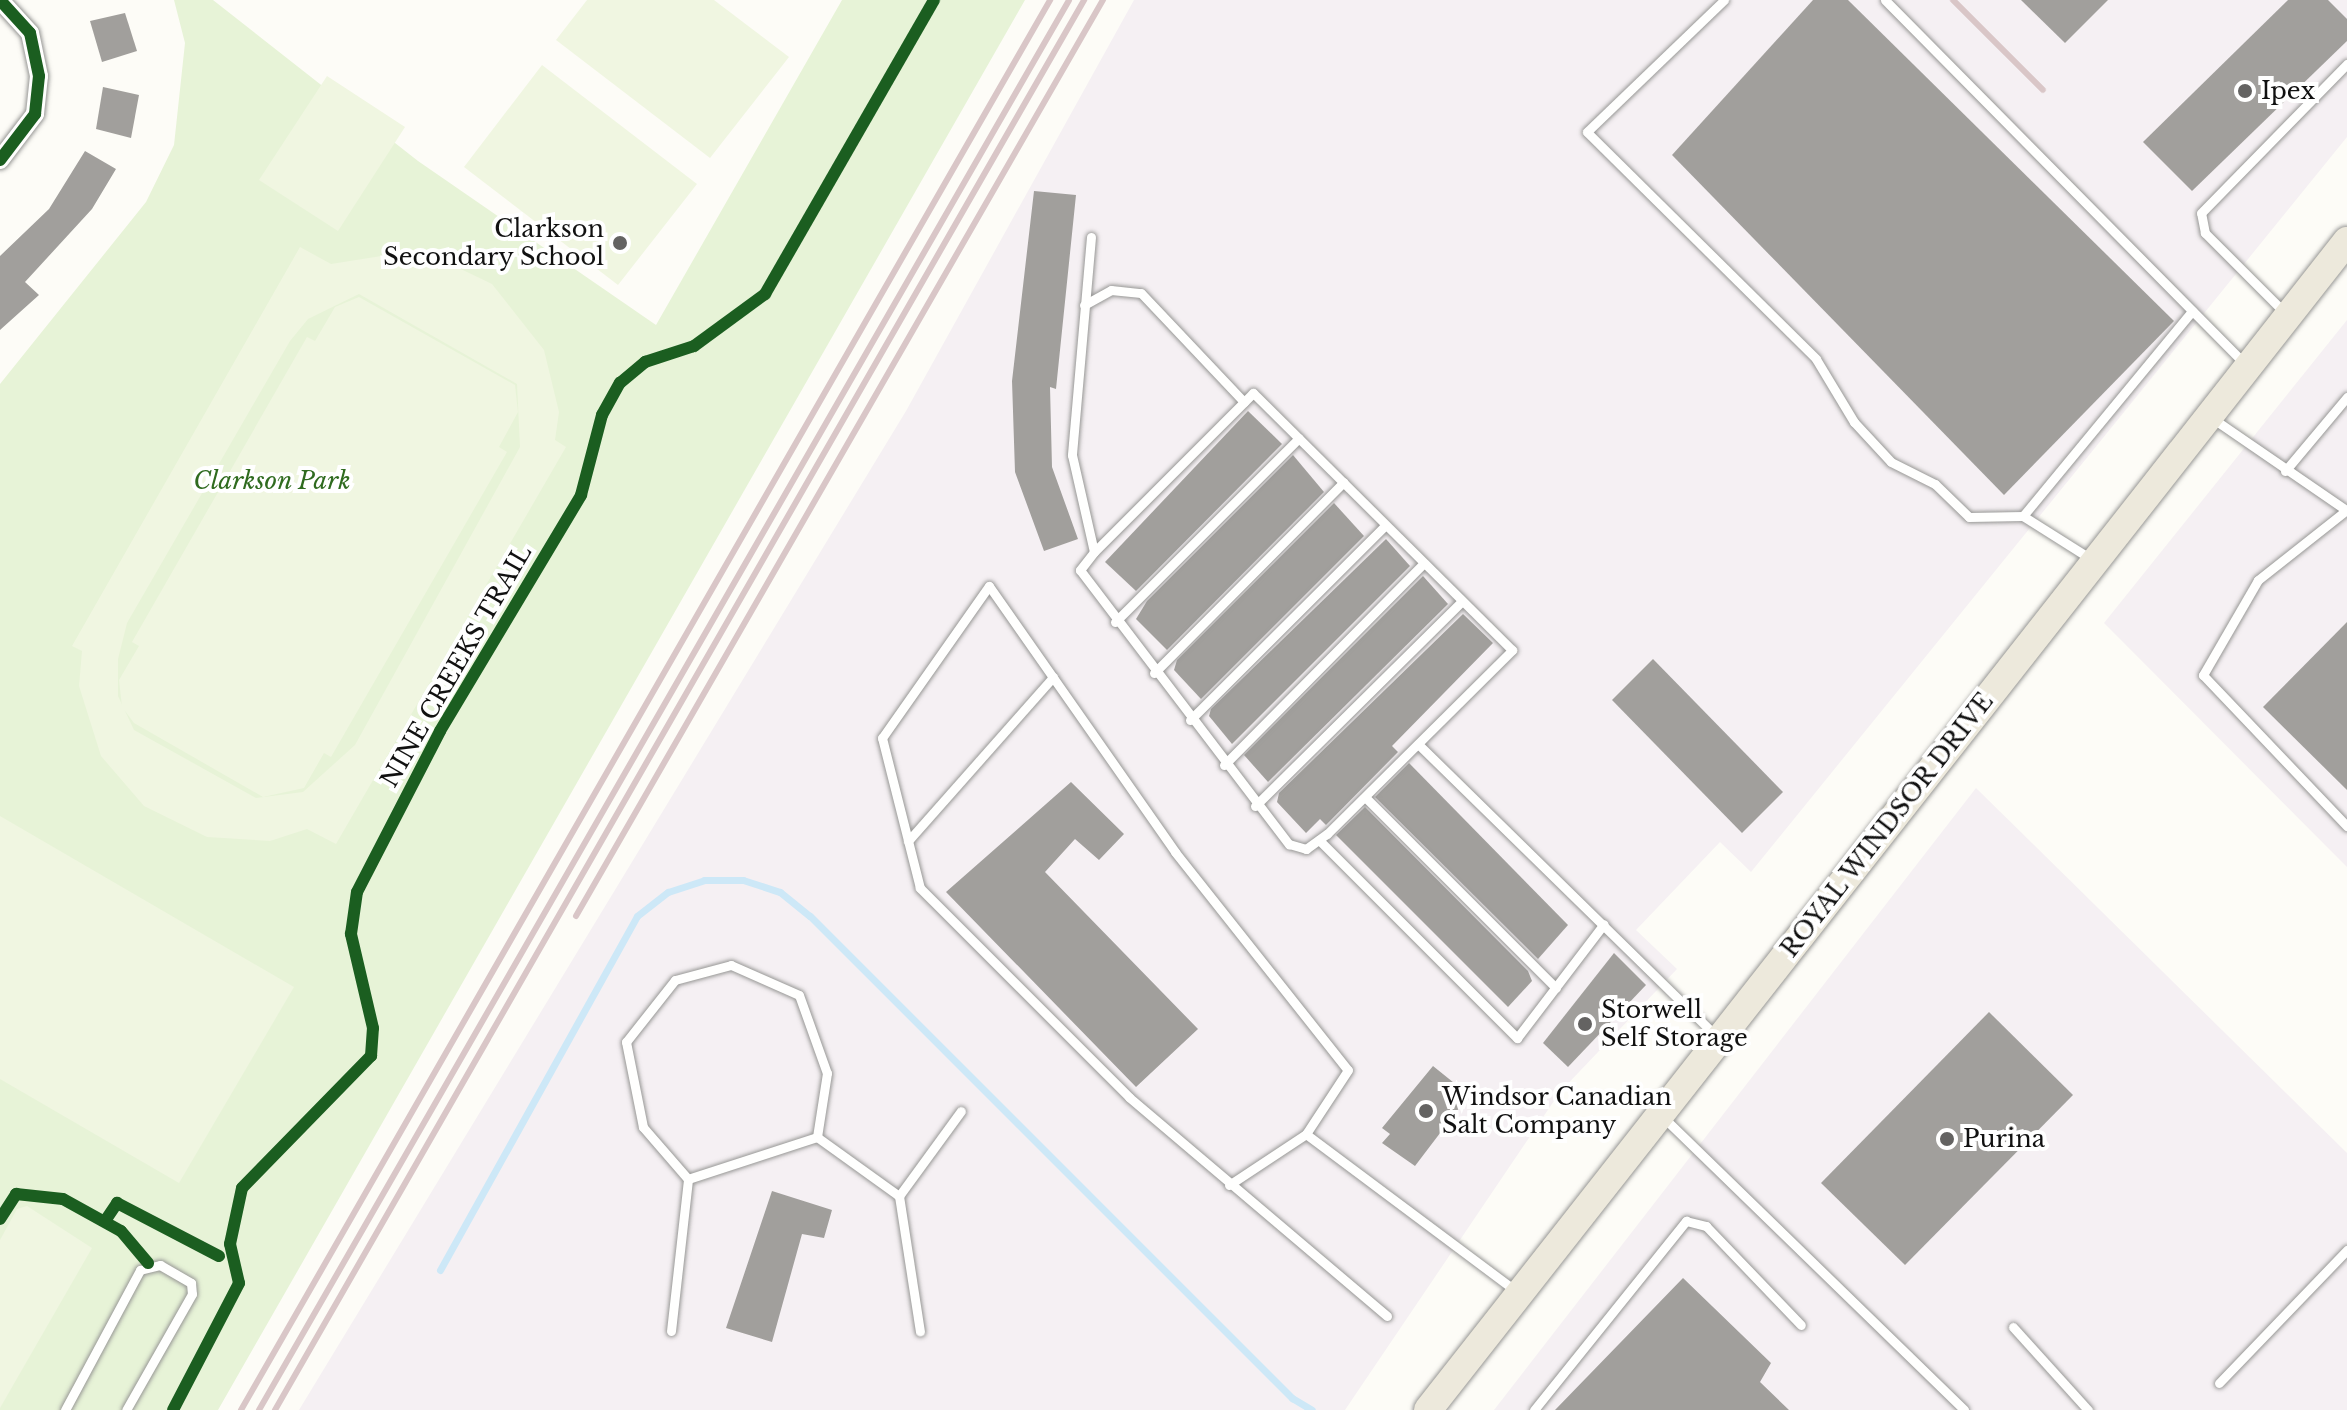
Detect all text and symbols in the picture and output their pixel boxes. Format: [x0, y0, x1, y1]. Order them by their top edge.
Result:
place label: Ipex [2261, 77, 2315, 105]
marker: Ipex [2236, 82, 2254, 100]
place label: Clarkson Secondary School [382, 215, 604, 271]
marker: Clarkson Secondary School [611, 234, 629, 252]
park label: Clarkson Park [193, 467, 351, 495]
street label: NINE CREEKS TRAIL [375, 539, 537, 793]
street label: ROYAL WINDSOR DRIVE [1774, 686, 2000, 964]
place label: Storwell Self Storage [1601, 996, 1748, 1052]
marker: Storwell Self Storage [1576, 1015, 1594, 1033]
place label: Windsor Canadian Salt Company [1442, 1083, 1672, 1139]
marker: Windsor Canadian Salt Company [1417, 1102, 1435, 1120]
place label: Purina [1963, 1125, 2045, 1153]
marker: Purina [1938, 1130, 1956, 1148]

